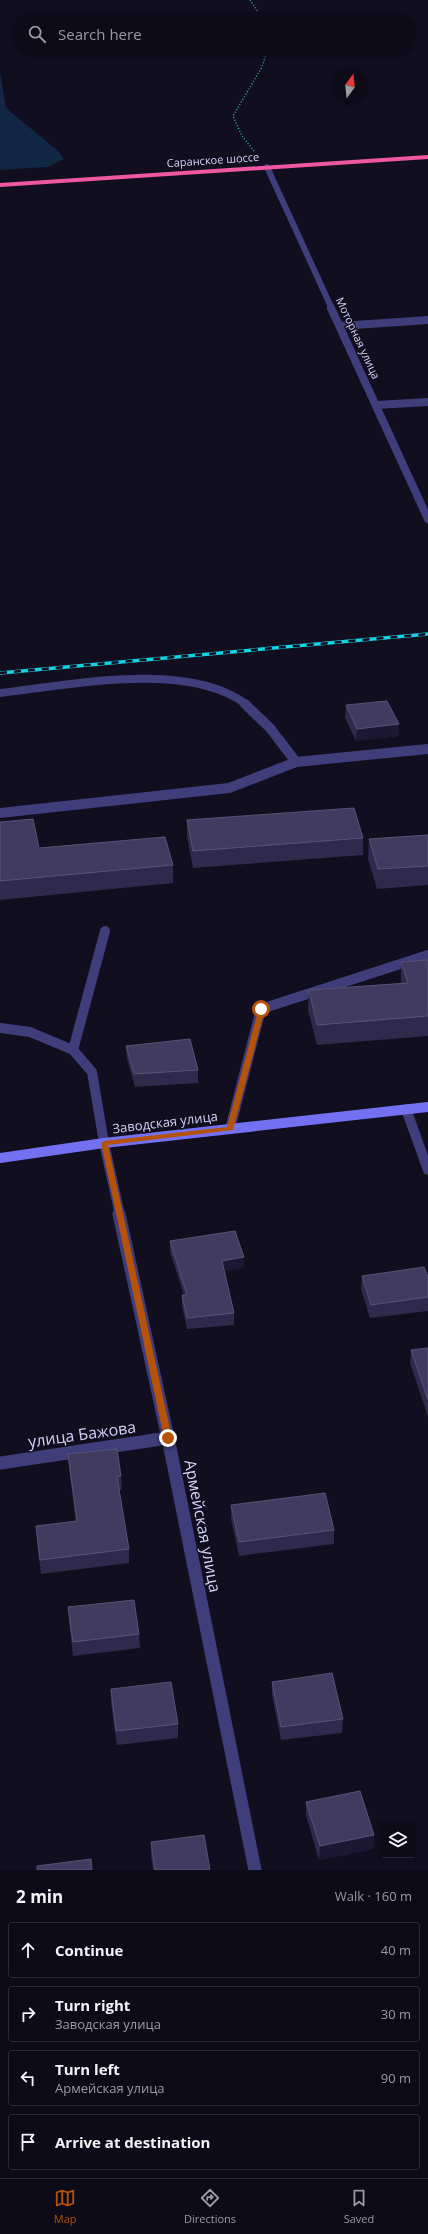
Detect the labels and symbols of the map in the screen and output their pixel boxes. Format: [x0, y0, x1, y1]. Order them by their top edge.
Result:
north arrow [332, 68, 368, 104]
street label: Саранское шоссе [166, 149, 260, 170]
street label: Моторная улица [333, 294, 384, 381]
route start [252, 1000, 270, 1018]
street label: Заводская улица [111, 1107, 219, 1137]
street label: улица Бажова [27, 1416, 137, 1452]
route end [159, 1429, 177, 1447]
street label: Армейская улица [179, 1458, 227, 1594]

